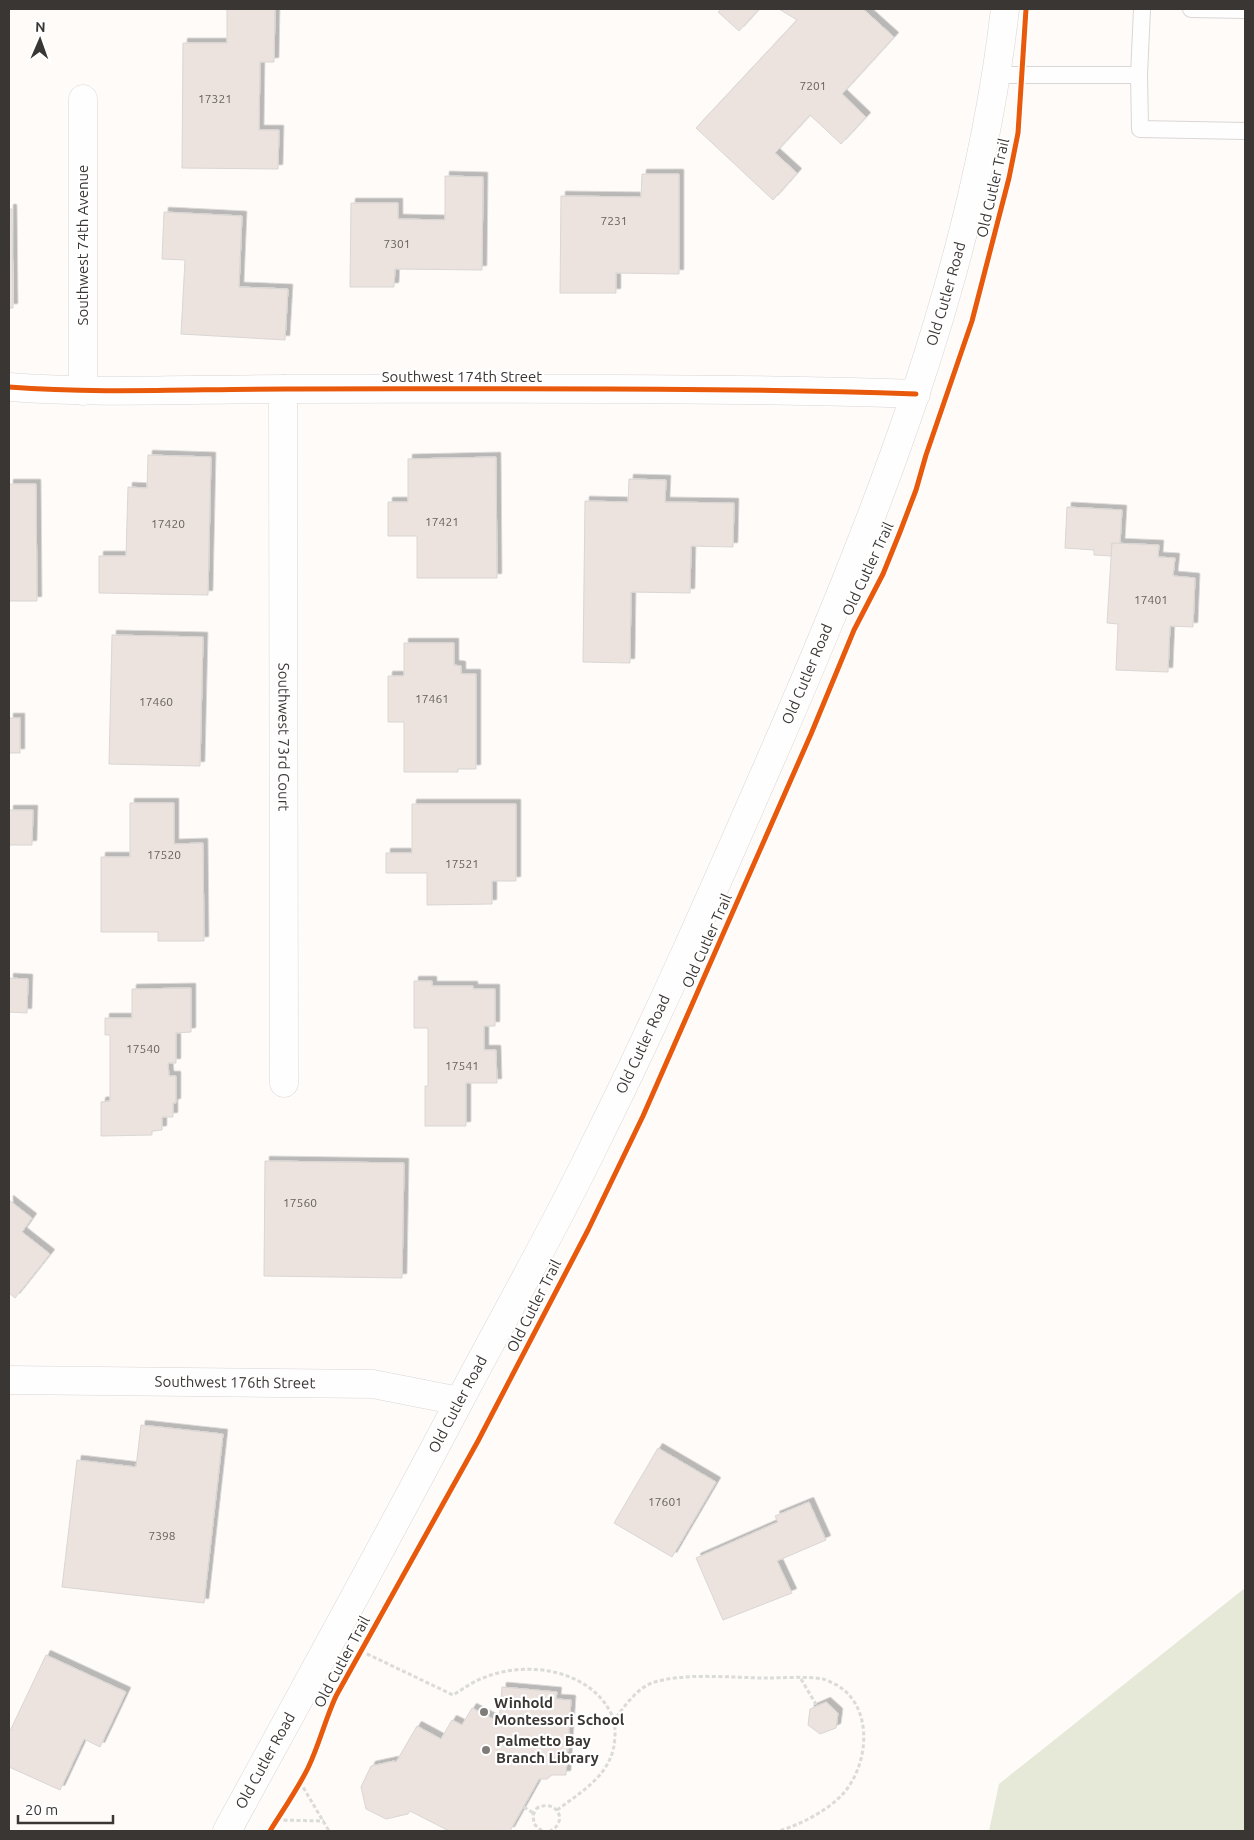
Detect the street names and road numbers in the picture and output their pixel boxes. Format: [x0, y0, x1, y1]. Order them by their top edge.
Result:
street label: Old Cutler Trail [973, 137, 1012, 239]
street label: Southwest 74th Avenue [74, 165, 91, 325]
street label: Old Cutler Road [922, 240, 968, 348]
street label: Southwest 174th Street [382, 368, 542, 385]
street label: Old Cutler Trail [838, 519, 897, 618]
street label: Old Cutler Road [778, 621, 835, 727]
street label: Southwest 73rd Court [275, 663, 293, 811]
street label: Old Cutler Trail [678, 891, 735, 991]
street label: Old Cutler Road [612, 992, 673, 1096]
street label: Old Cutler Trail [503, 1257, 564, 1355]
street label: Old Cutler Road [425, 1353, 490, 1456]
street label: Southwest 176th Street [155, 1373, 316, 1391]
street label: Old Cutler Trail [310, 1613, 373, 1711]
street label: Old Cutler Road [232, 1709, 298, 1812]

